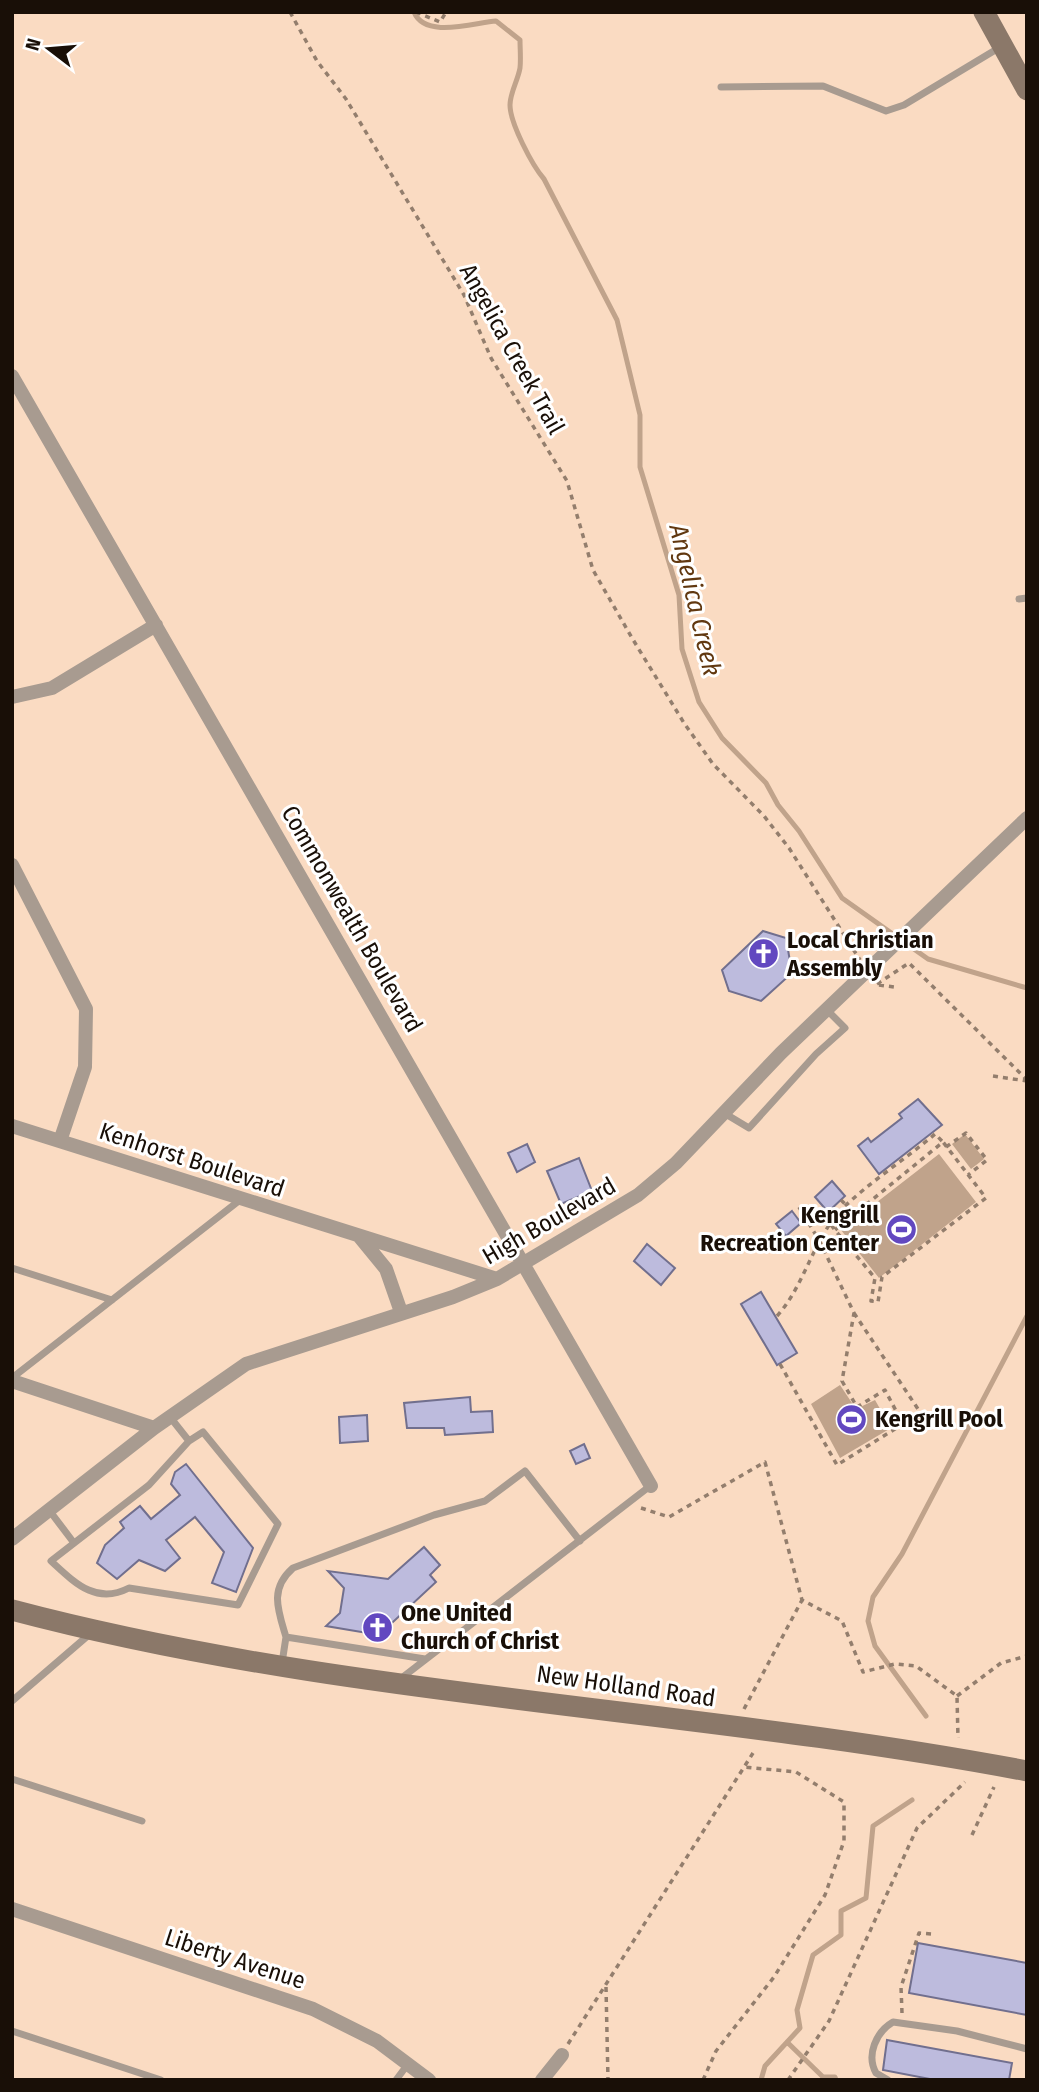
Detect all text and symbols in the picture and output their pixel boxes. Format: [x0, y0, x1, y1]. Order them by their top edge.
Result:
north arrow [14, 14, 84, 84]
text: N [21, 36, 46, 53]
street label: Angelica Creek Trail [454, 259, 570, 439]
water label: Angelica Creek [662, 520, 728, 679]
street label: Commonwealth Boulevard [276, 801, 428, 1037]
place label: Local Christian Assembly [786, 926, 934, 982]
church icon: Local Christian Assembly [747, 937, 781, 971]
street label: Kenhorst Boulevard [96, 1117, 288, 1203]
street label: High Boulevard [477, 1172, 621, 1270]
place label: Kengrill Recreation Center [700, 1201, 879, 1257]
sports icon: Kengrill Recreation Center [885, 1212, 919, 1246]
sports icon: Kengrill Pool [835, 1402, 869, 1436]
place label: Kengrill Pool [875, 1405, 1003, 1433]
place label: One United Church of Christ [401, 1599, 560, 1655]
church icon: One United Church of Christ [361, 1610, 395, 1644]
street label: New Holland Road [535, 1660, 717, 1712]
street label: Liberty Avenue [161, 1923, 309, 1995]

